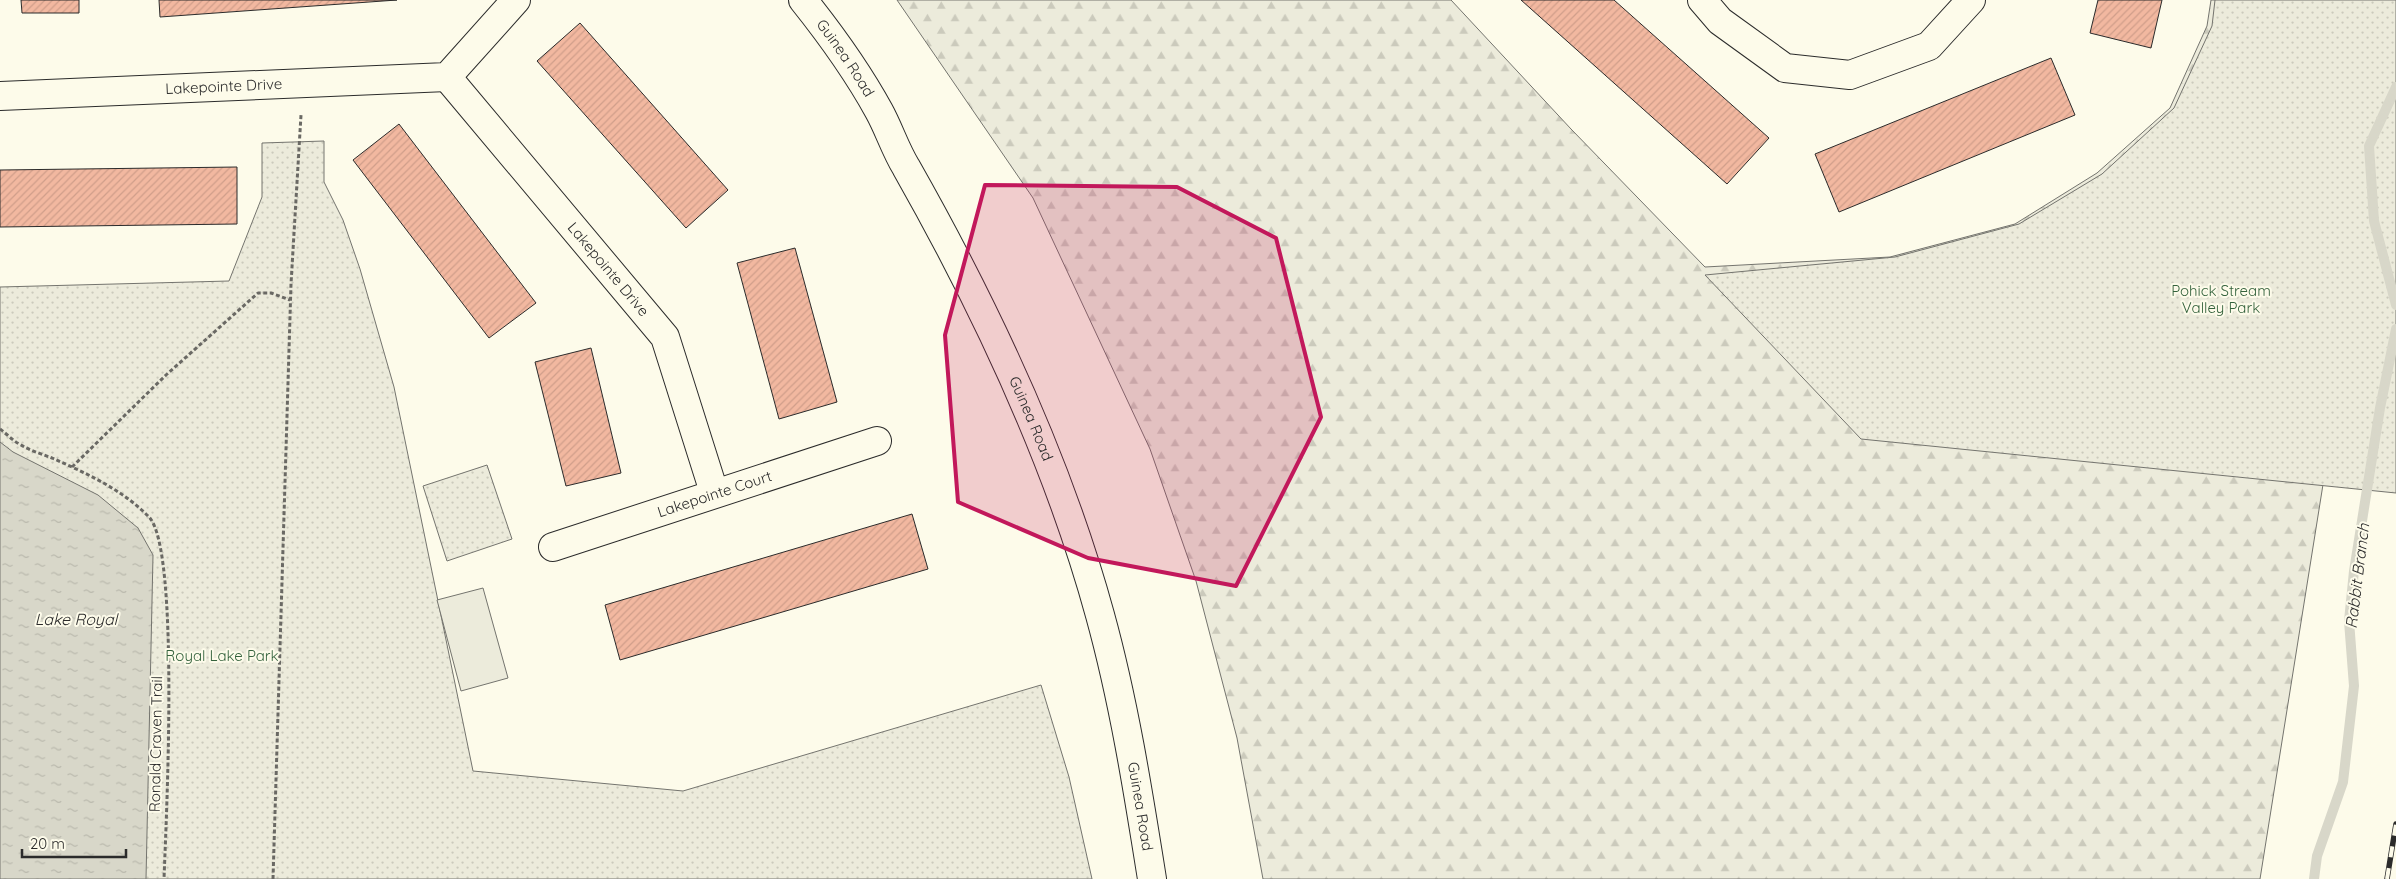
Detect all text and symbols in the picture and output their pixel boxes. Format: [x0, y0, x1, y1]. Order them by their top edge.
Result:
street label: Guinea Road [813, 15, 879, 100]
street label: Lakepointe Drive [165, 74, 283, 98]
street label: Lakepointe Drive [564, 218, 654, 320]
park label: Pohick Stream Valley Park [2171, 281, 2271, 317]
street label: Guinea Road [1005, 373, 1058, 463]
street label: Lakepointe Court [655, 466, 774, 521]
water label: Rabbit Branch [2341, 521, 2373, 630]
water label: Lake Royal [35, 609, 120, 629]
park label: Royal Lake Park [165, 646, 279, 665]
street label: Ronald Craven Trail [145, 676, 166, 812]
street label: Guinea Road [1124, 760, 1157, 852]
scale bar [22, 826, 126, 858]
text: 20 m [30, 834, 65, 853]

